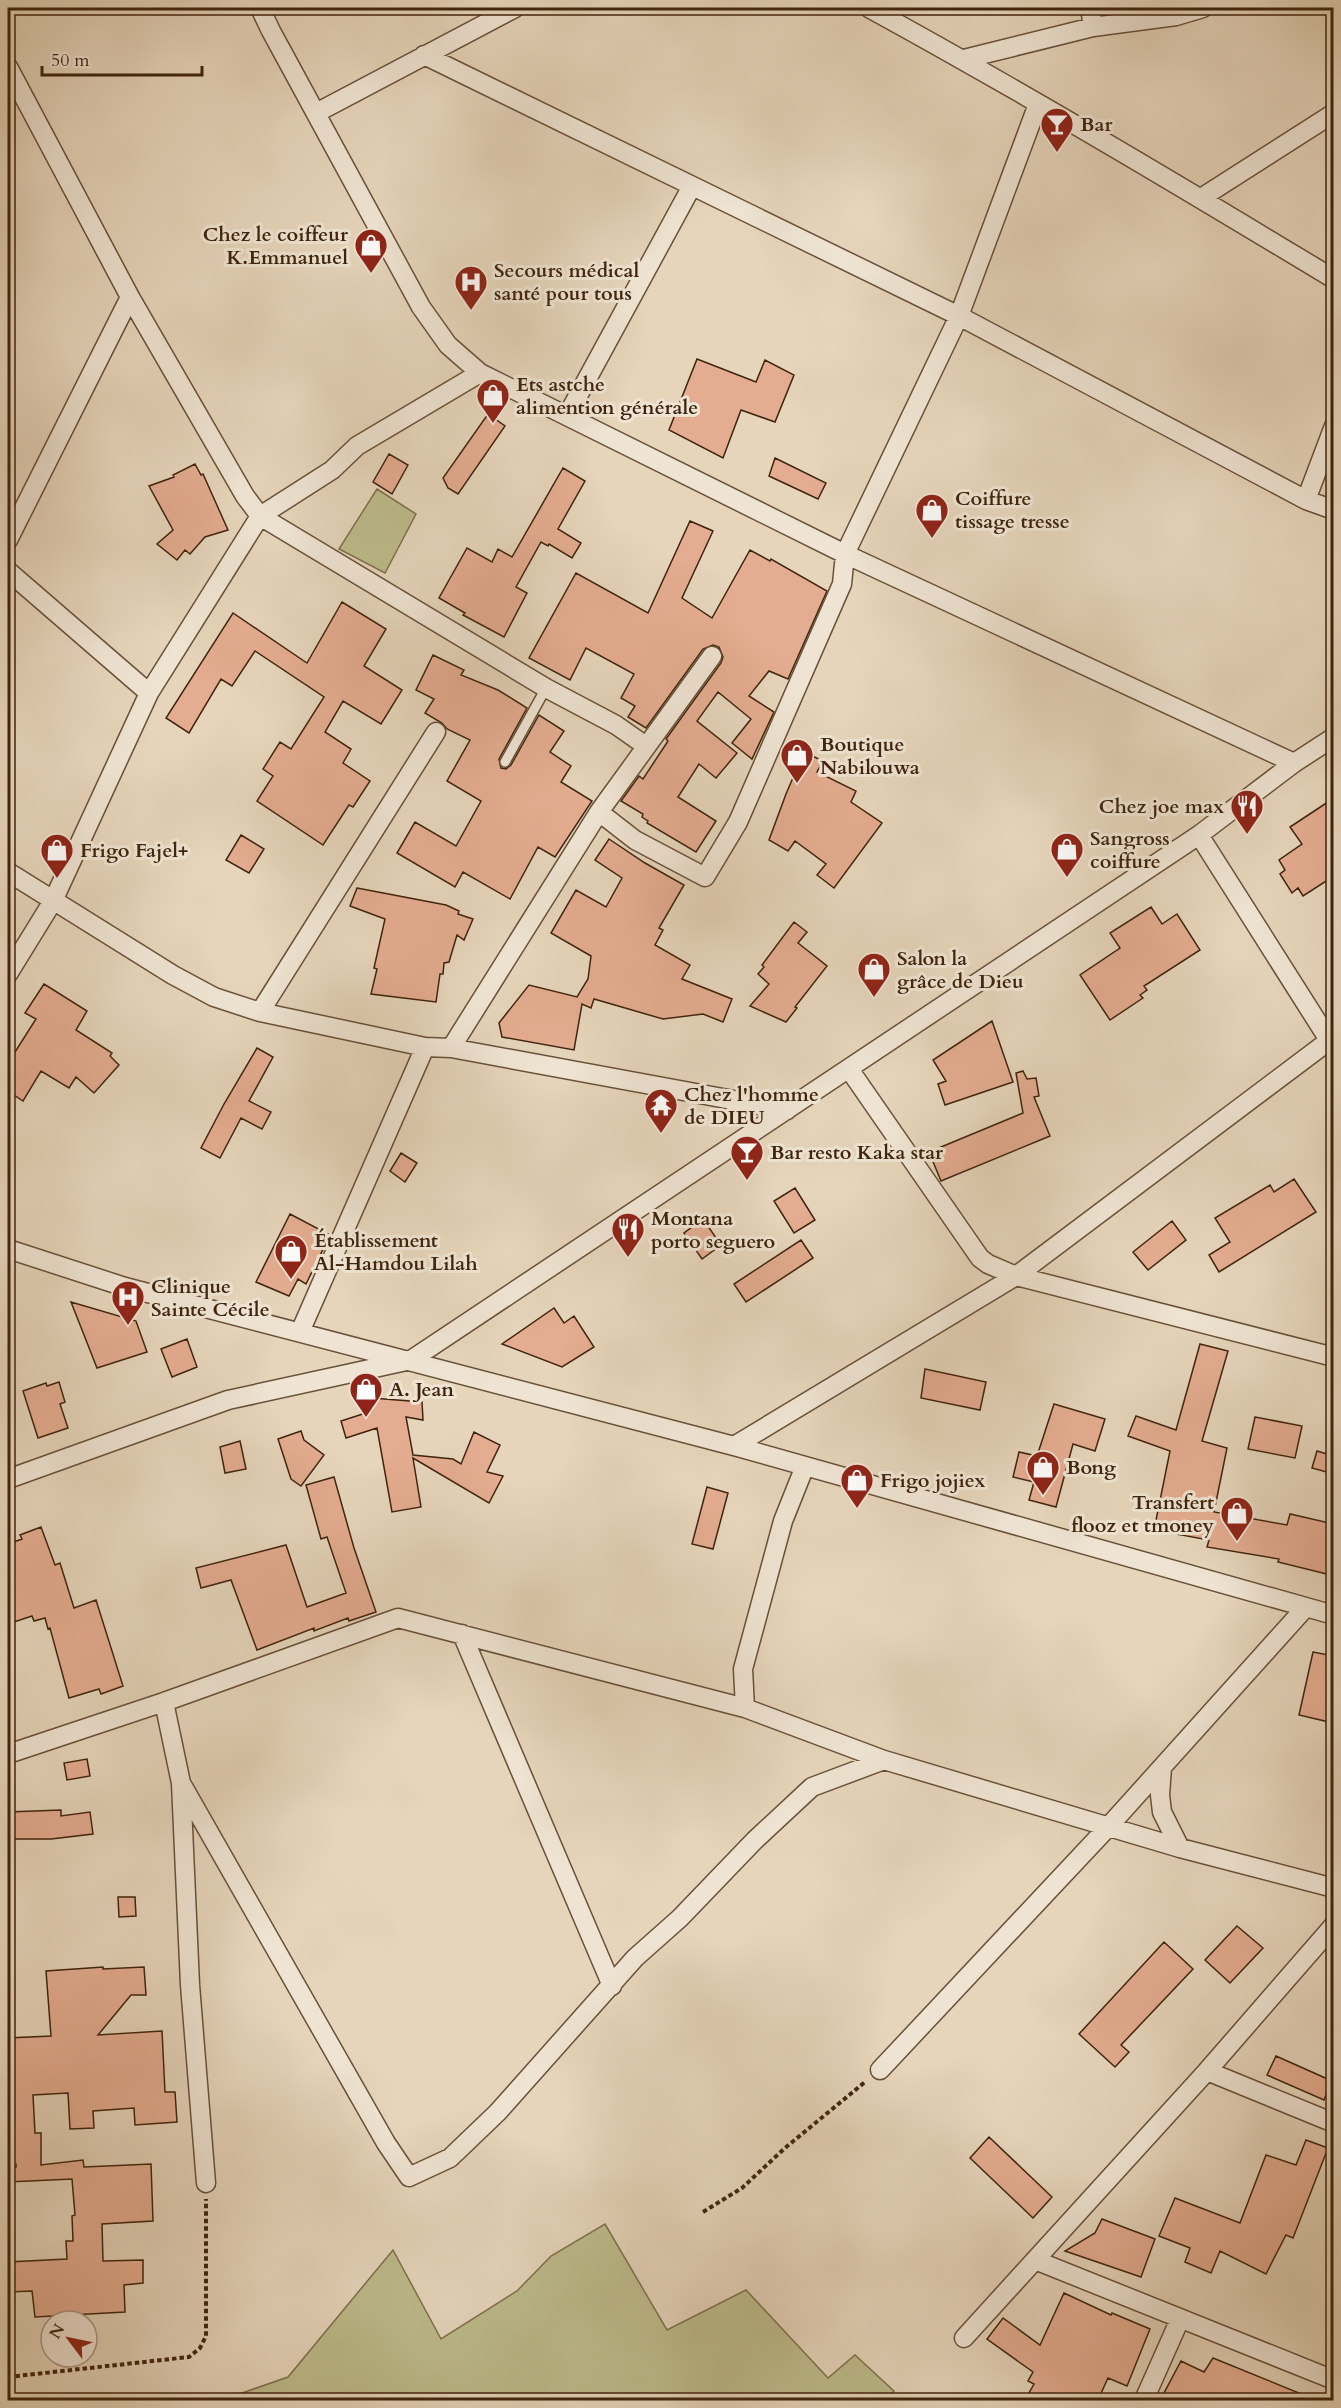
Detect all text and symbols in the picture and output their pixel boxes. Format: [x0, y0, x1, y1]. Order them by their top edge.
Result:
scale bar [42, 39, 202, 77]
text: 50 m [51, 48, 90, 73]
bar icon: Bar [1039, 106, 1075, 153]
place label: Bar [1080, 111, 1113, 138]
place label: Chez le coiffeur K.Emmanuel [203, 221, 349, 271]
shop icon: Chez le coiffeur K.Emmanuel [353, 227, 389, 274]
place label: Secours médical santé pour tous [494, 257, 639, 307]
hospital icon: Secours médical santé pour tous [453, 264, 489, 311]
place label: Ets astche alimention générale [516, 371, 698, 421]
shop icon: Ets astche alimention générale [475, 377, 511, 424]
place label: Coiffure tissage tresse [955, 485, 1070, 535]
shop icon: Coiffure tissage tresse [914, 492, 950, 539]
place label: Boutique Nabilouwa [820, 731, 920, 781]
shop icon: Boutique Nabilouwa [779, 737, 815, 784]
restaurant icon: Chez joe max [1229, 788, 1265, 835]
place label: Chez joe max [1099, 793, 1224, 820]
place label: Sangross coiffure [1090, 825, 1170, 875]
shop icon: Sangross coiffure [1049, 831, 1085, 878]
shop icon: Frigo Fajel+ [39, 832, 75, 879]
place label: Frigo Fajel+ [80, 837, 188, 864]
place label: Salon la grâce de Dieu [897, 945, 1024, 995]
shop icon: Salon la grâce de Dieu [856, 951, 892, 998]
place label: Chez l'homme de DIEU [684, 1081, 819, 1131]
temple icon: Chez l'homme de DIEU [643, 1087, 679, 1134]
bar icon: Bar resto Kaka star [729, 1134, 765, 1181]
place label: Bar resto Kaka star [770, 1139, 944, 1166]
place label: Montana porto seguero [651, 1205, 775, 1255]
restaurant icon: Montana porto seguero [610, 1211, 646, 1258]
place label: Établissement Al-Hamdou Lilah [314, 1227, 478, 1277]
shop icon: Établissement Al-Hamdou Lilah [273, 1233, 309, 1280]
place label: Clinique Sainte Cécile [151, 1273, 270, 1323]
hospital icon: Clinique Sainte Cécile [110, 1279, 146, 1326]
shop icon: A. Jean [348, 1371, 384, 1418]
place label: A. Jean [389, 1376, 454, 1403]
shop icon: Bong [1025, 1449, 1061, 1496]
place label: Bong [1066, 1454, 1116, 1481]
shop icon: Frigo jojiex [839, 1462, 875, 1509]
place label: Frigo jojiex [880, 1467, 986, 1494]
place label: Transfert flooz et tmoney [1071, 1489, 1215, 1539]
shop icon: Transfert flooz et tmoney [1219, 1495, 1255, 1542]
north arrow [39, 2309, 99, 2369]
text: N [44, 2320, 70, 2343]

